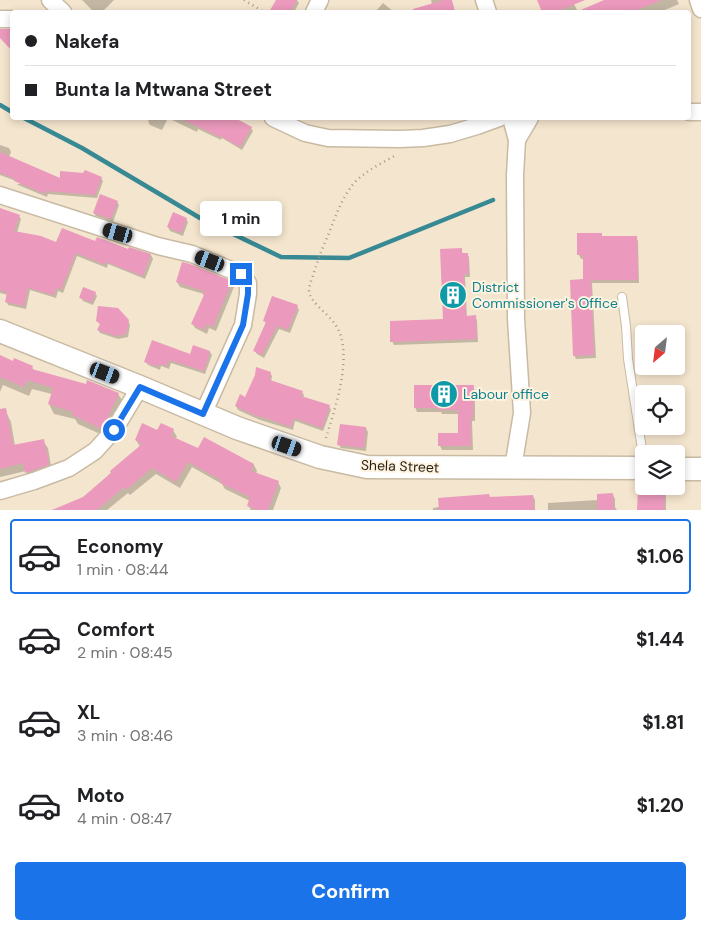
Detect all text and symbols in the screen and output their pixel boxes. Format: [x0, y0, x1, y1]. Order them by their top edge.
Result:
text: Nakefa [55, 29, 119, 54]
text: Bunta la Mtwana Street [55, 77, 272, 102]
callout: 1 min [200, 202, 282, 236]
text: 1 min [222, 208, 260, 229]
car [101, 222, 134, 244]
car [193, 249, 226, 273]
route end [230, 263, 252, 285]
place label: District Commissioner's Office [472, 278, 618, 312]
building icon: District Commissioner's Office [438, 280, 468, 310]
north arrow [635, 325, 685, 375]
map controls [635, 325, 685, 495]
car [88, 361, 121, 385]
building icon: Labour office [429, 379, 459, 409]
place label: Labour office [463, 385, 549, 403]
button: locate [635, 385, 685, 435]
route start [103, 419, 125, 441]
car [270, 434, 303, 458]
button: layers [635, 445, 685, 495]
street label: Shela Street [361, 456, 439, 476]
icon: car [17, 534, 62, 579]
text: Economy [77, 534, 164, 559]
text: $1.06 [636, 544, 684, 569]
text: 1 min · 08:44 [77, 559, 169, 580]
icon: car [17, 617, 62, 662]
text: Comfort [77, 617, 155, 642]
text: $1.44 [636, 627, 684, 652]
text: 2 min · 08:45 [77, 642, 173, 663]
icon: car [17, 700, 62, 745]
text: XL [77, 700, 100, 725]
text: $1.81 [642, 710, 684, 735]
text: 3 min · 08:46 [77, 725, 173, 746]
icon: car [17, 783, 62, 828]
text: Moto [77, 783, 125, 808]
text: $1.20 [637, 793, 684, 818]
text: 4 min · 08:47 [77, 808, 172, 829]
button: Confirm [15, 862, 686, 920]

